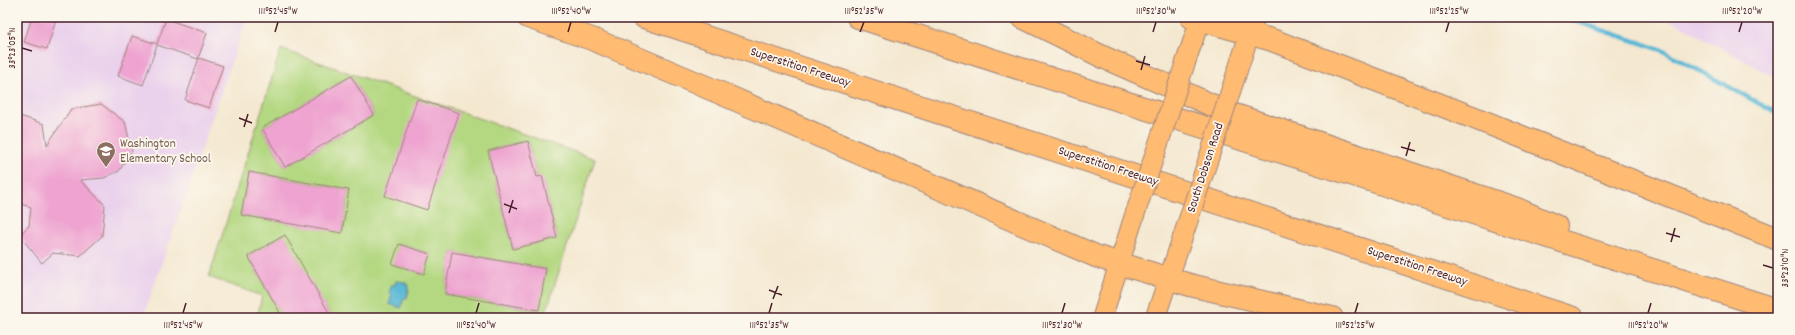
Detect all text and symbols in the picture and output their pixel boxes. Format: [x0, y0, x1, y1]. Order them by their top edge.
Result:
text: 111°52'45"W [259, 5, 298, 19]
text: 111°52'40"W [551, 5, 591, 19]
text: 111°52'35"W [844, 5, 884, 19]
text: 111°52'30"W [1136, 5, 1176, 19]
text: 111°52'25"W [1429, 5, 1469, 19]
text: 111°52'20"W [1722, 5, 1762, 19]
text: 33°23'05"N [6, 27, 20, 69]
street label: Superstition Freeway [747, 43, 853, 93]
street label: South Dobson Road [1183, 121, 1229, 215]
place label: Washington Elementary School [120, 135, 211, 169]
school or university icon: Washington Elementary School [95, 140, 117, 168]
street label: Superstition Freeway [1055, 142, 1161, 192]
street label: Superstition Freeway [1364, 242, 1470, 292]
text: 33°23'10"N [1779, 248, 1793, 288]
text: 111°52'45"W [164, 319, 203, 333]
text: 111°52'40"W [456, 319, 496, 333]
text: 111°52'35"W [749, 319, 789, 333]
text: 111°52'30"W [1042, 319, 1082, 333]
text: 111°52'25"W [1335, 319, 1375, 333]
text: 111°52'20"W [1628, 319, 1668, 333]

